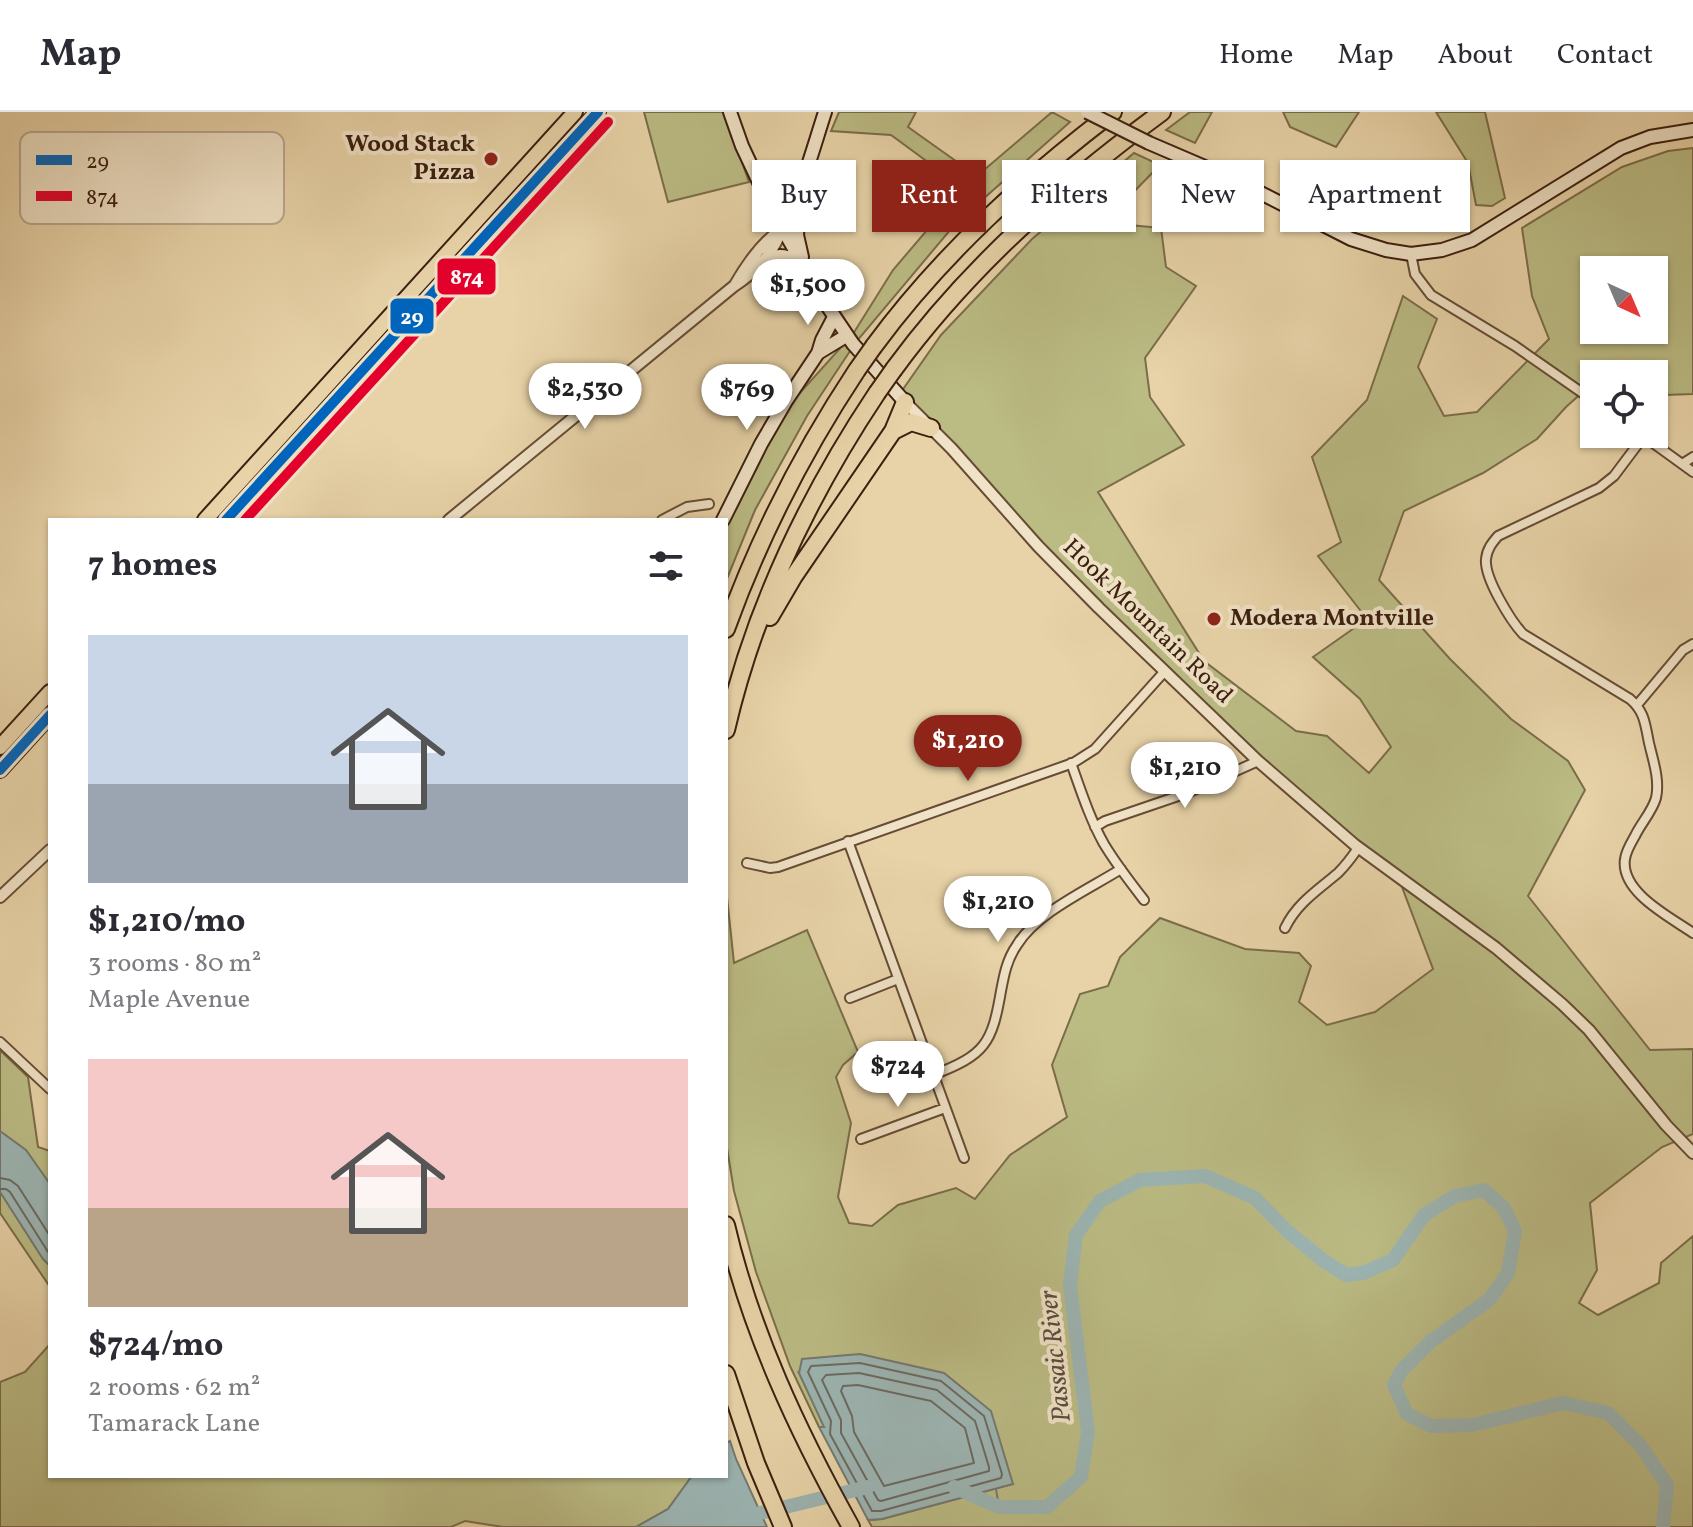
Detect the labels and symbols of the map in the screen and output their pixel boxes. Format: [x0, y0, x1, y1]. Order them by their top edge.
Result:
place label: Wood Stack Pizza [345, 128, 475, 190]
legend [20, 132, 284, 224]
text: 29 [86, 147, 109, 178]
marker: Wood Stack Pizza [482, 150, 500, 168]
text: 874 [86, 183, 119, 214]
north arrow [1580, 256, 1668, 344]
line badge: 874 [436, 257, 497, 296]
pin: $1,500 [743, 259, 873, 327]
text: 874 [450, 263, 484, 294]
line badge: 29 [389, 297, 435, 335]
text: 29 [400, 303, 424, 334]
pin: $2,530 [520, 363, 650, 431]
pin: $769 [700, 364, 794, 432]
street label: Hook Mountain Road [1054, 532, 1240, 712]
place label: Modera Montville [1230, 602, 1434, 636]
marker: Modera Montville [1205, 610, 1223, 628]
pin: $1,210 [903, 715, 1033, 783]
pin: $1,210 [1120, 742, 1250, 810]
pin: $1,210 [933, 876, 1063, 944]
pin: $724 [851, 1041, 945, 1109]
water label: Passaic River [1031, 1288, 1081, 1424]

